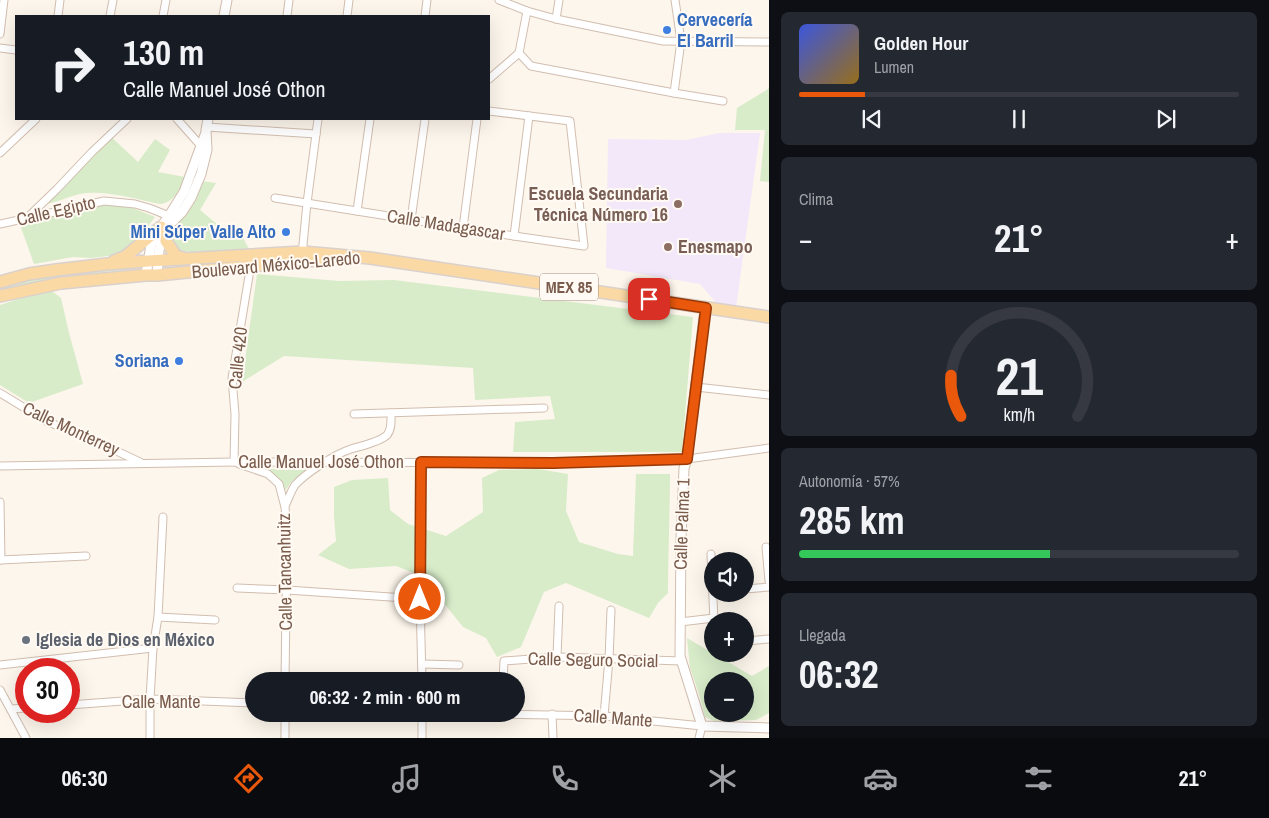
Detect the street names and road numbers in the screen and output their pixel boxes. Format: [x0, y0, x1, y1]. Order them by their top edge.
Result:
street label: Calle Egipto [14, 189, 98, 232]
street label: Calle Madagascar [385, 203, 507, 246]
street label: Boulevard México-Laredo [191, 245, 361, 284]
road number: MEX 85 [540, 274, 598, 300]
street label: Calle 420 [222, 326, 253, 390]
street label: Calle Monterrey [19, 395, 124, 462]
street label: Calle Manuel José Othon [238, 449, 404, 474]
street label: Calle Palma 1 [667, 477, 696, 570]
street label: Calle Tancanhuitz [271, 513, 298, 631]
street label: Calle Seguro Social [528, 646, 658, 673]
street label: Calle Mante [122, 689, 200, 714]
street label: Calle Mante [573, 702, 653, 733]

